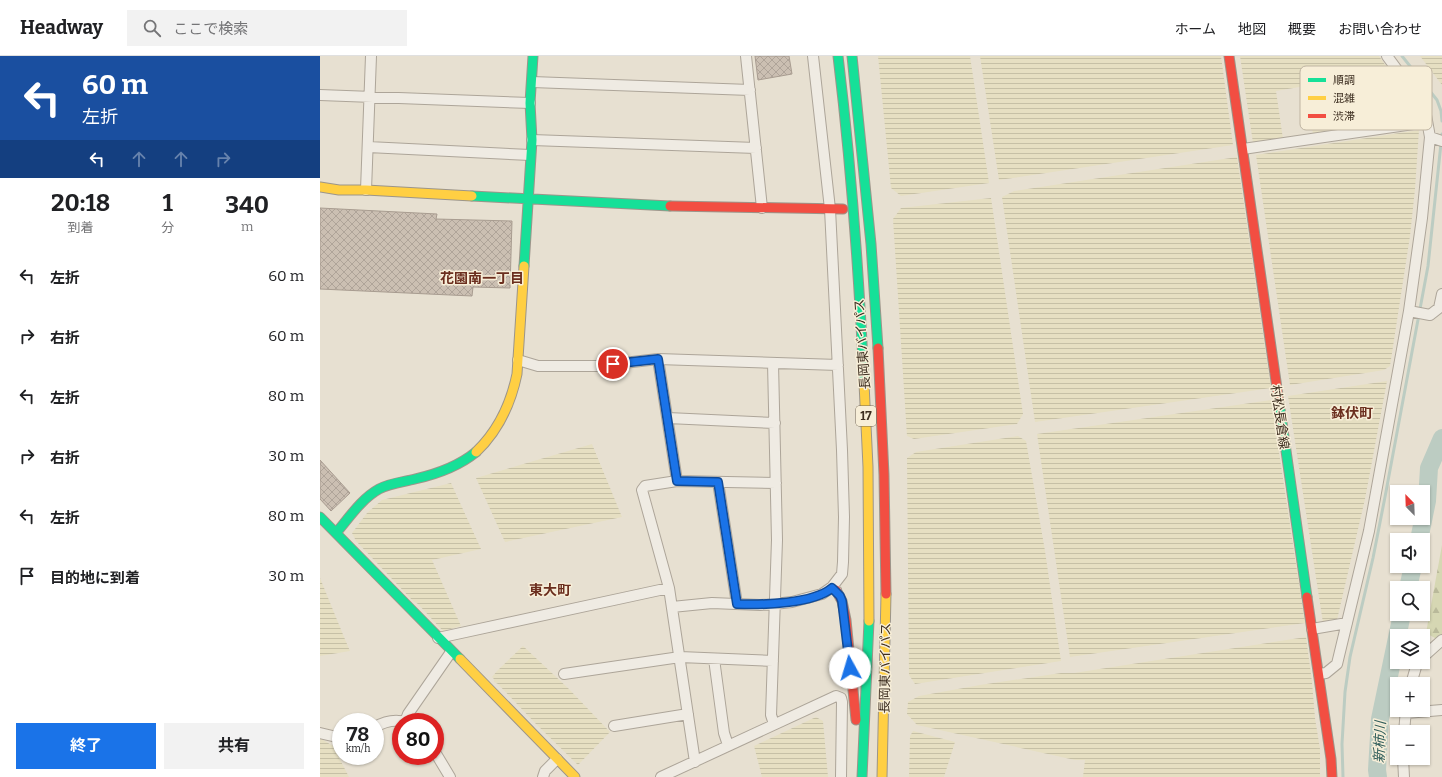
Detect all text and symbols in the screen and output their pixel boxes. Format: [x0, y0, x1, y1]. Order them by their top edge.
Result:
search box [127, 10, 407, 46]
text: Headway [20, 16, 103, 39]
icon: search [141, 17, 163, 39]
text: ここで検索 [173, 20, 248, 38]
text: ホーム [1174, 21, 1216, 38]
text: 地図 [1238, 21, 1266, 38]
text: 概要 [1288, 21, 1316, 38]
text: お問い合わせ [1338, 21, 1422, 38]
legend [1300, 66, 1432, 130]
text: 60 m [82, 68, 148, 101]
icon: left [16, 72, 68, 124]
text: 順調 [1333, 74, 1355, 87]
text: 混雑 [1333, 92, 1355, 105]
text: 左折 [82, 106, 118, 128]
text: 渋滞 [1333, 110, 1355, 123]
icon: left [86, 148, 108, 170]
icon: ahead [128, 148, 150, 170]
icon: ahead [170, 148, 192, 170]
icon: right [212, 148, 234, 170]
text: 20:18 [51, 189, 110, 217]
text: 1 [163, 189, 173, 217]
text: 340 [225, 191, 269, 219]
text: m [241, 219, 253, 234]
text: 到着 [68, 220, 94, 235]
text: 分 [161, 220, 174, 235]
icon: left [16, 265, 38, 287]
text: 60 m [268, 267, 304, 285]
text: 左折 [50, 269, 80, 287]
district label: 花園南一丁目 [440, 270, 524, 287]
street label: 長岡東バイパス [851, 298, 873, 390]
icon: right [16, 325, 38, 347]
text: 60 m [268, 327, 304, 345]
text: 右折 [50, 329, 80, 347]
pin [596, 347, 630, 381]
icon: arrive [602, 353, 624, 375]
street label: 村松長倉線 [1268, 384, 1292, 450]
icon: left [16, 385, 38, 407]
text: 80 m [268, 387, 304, 405]
text: 左折 [50, 389, 80, 407]
district label: 鉢伏町 [1331, 405, 1373, 422]
road number: 17 [856, 406, 876, 426]
icon: right [16, 445, 38, 467]
text: 30 m [269, 447, 304, 465]
text: 右折 [50, 449, 80, 467]
north arrow [1390, 485, 1430, 525]
map controls [1390, 485, 1430, 765]
icon: left [16, 505, 38, 527]
text: 80 m [268, 507, 304, 525]
text: 左折 [50, 509, 80, 527]
button: sound [1390, 533, 1430, 573]
icon: arrive [16, 565, 38, 587]
text: 30 m [269, 567, 304, 585]
text: 目的地に到着 [50, 569, 140, 587]
button: search [1390, 581, 1430, 621]
district label: 東大町 [529, 582, 571, 599]
street label: 長岡東バイパス [877, 623, 893, 713]
button: layers [1390, 629, 1430, 669]
position arrow [829, 647, 871, 689]
button: + [1390, 677, 1430, 717]
speed limit sign: 80 [392, 713, 444, 765]
water label: 新柿川 [1371, 719, 1389, 763]
text: 78 [347, 722, 369, 746]
button: 終了 [16, 723, 156, 769]
button: 共有 [164, 723, 304, 769]
button: − [1390, 725, 1430, 765]
text: km/h [346, 743, 370, 755]

